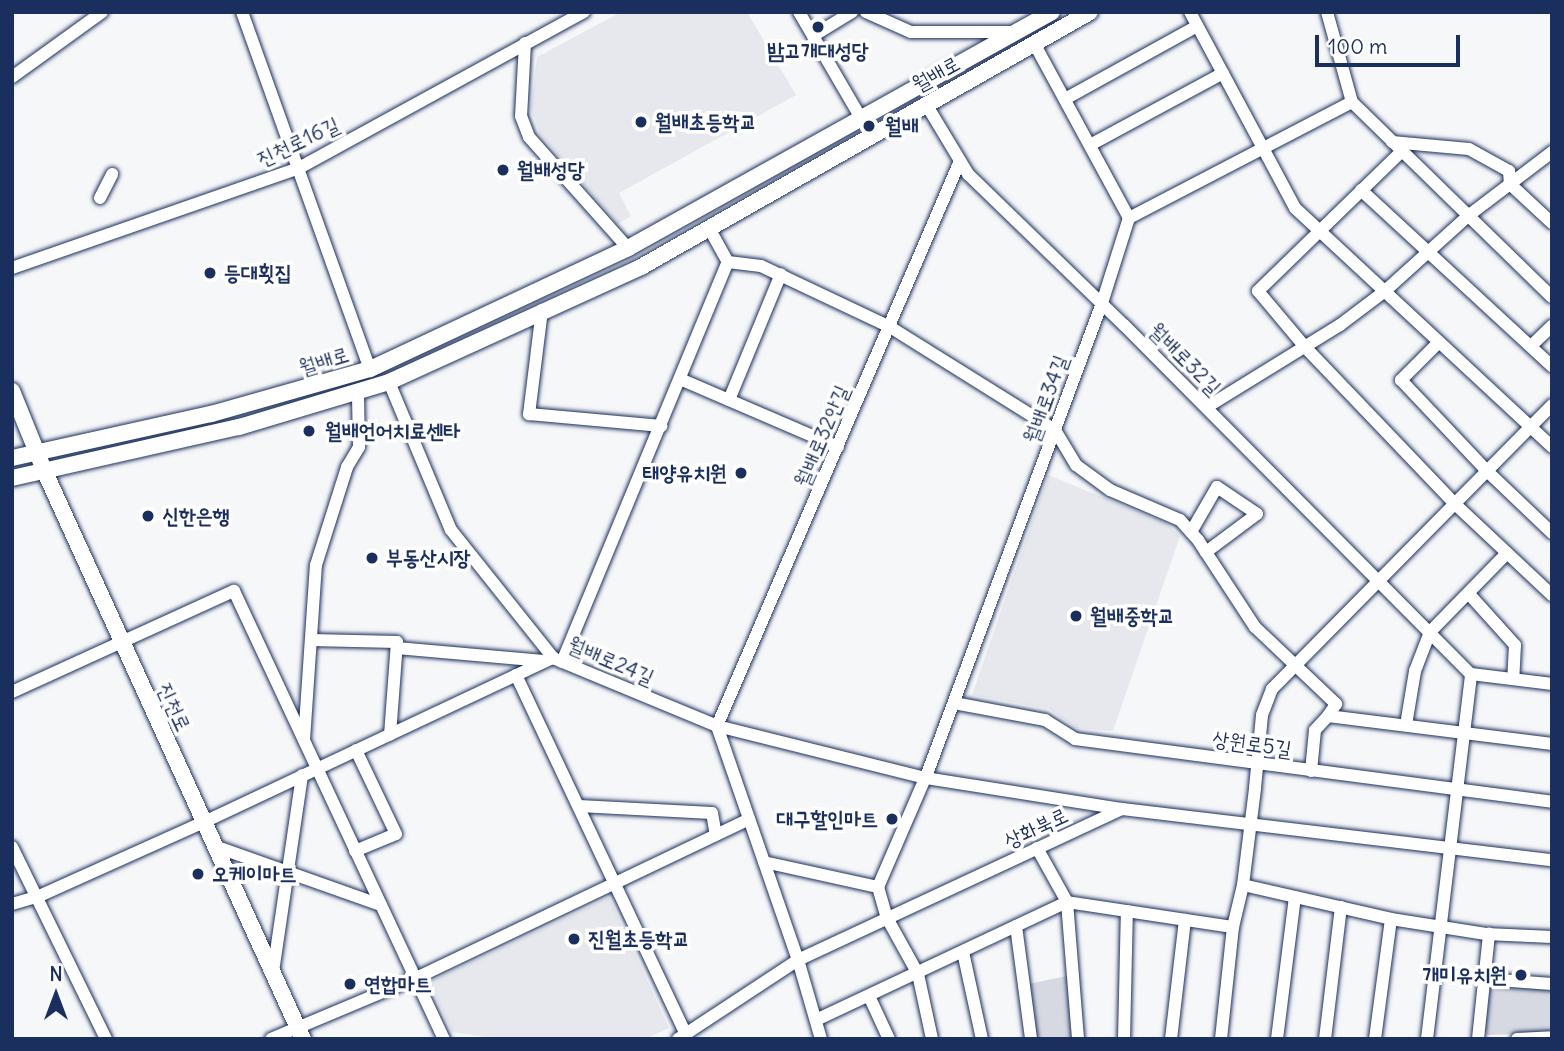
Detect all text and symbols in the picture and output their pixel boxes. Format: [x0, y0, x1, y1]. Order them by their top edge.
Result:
marker: 밤고개대성당 [810, 19, 826, 35]
scale bar [1319, 21, 1464, 65]
text: 100 m [1328, 33, 1387, 60]
place label: 밤고개대성당 [767, 38, 869, 64]
street label: 월배로 [908, 51, 964, 97]
place label: 월배초등학교 [655, 109, 756, 135]
street label: 진천로16길 [253, 112, 343, 172]
place label: 월배 [885, 113, 919, 139]
marker: 월배초등학교 [633, 114, 649, 130]
marker: 월배 [859, 116, 879, 136]
place label: 월배성당 [517, 157, 585, 183]
marker: 월배성당 [495, 162, 511, 178]
place label: 등대횟집 [224, 260, 292, 286]
marker: 등대횟집 [202, 265, 218, 281]
street label: 월배로32길 [1144, 318, 1226, 400]
street label: 월배로 [296, 342, 352, 380]
street label: 월배로34길 [1018, 352, 1074, 446]
street label: 월배로32안길 [789, 381, 855, 491]
place label: 월배언어치료센타 [325, 418, 460, 444]
marker: 월배언어치료센타 [299, 421, 319, 441]
place label: 태양유치원 [643, 460, 727, 486]
marker: 태양유치원 [733, 465, 749, 481]
place label: 신한은행 [162, 503, 230, 529]
marker: 신한은행 [140, 508, 156, 524]
place label: 부동산시장 [386, 545, 470, 571]
marker: 부동산시장 [364, 550, 380, 566]
place label: 월배중학교 [1090, 603, 1174, 629]
marker: 월배중학교 [1068, 608, 1084, 624]
street label: 월배로24길 [564, 632, 658, 690]
street label: 진천로 [152, 679, 196, 735]
street label: 상원로5길 [1211, 726, 1293, 762]
street label: 상화북로 [1000, 802, 1072, 854]
place label: 대구할인마트 [777, 806, 878, 832]
marker: 대구할인마트 [884, 811, 900, 827]
place label: 오케이마트 [212, 861, 296, 887]
marker: 오케이마트 [190, 866, 206, 882]
place label: 진월초등학교 [588, 926, 689, 952]
marker: 진월초등학교 [566, 931, 582, 947]
north arrow [21, 960, 91, 1030]
text: N [49, 962, 63, 986]
place label: 개미유치원 [1423, 962, 1507, 988]
marker: 개미유치원 [1513, 967, 1529, 983]
place label: 연합마트 [364, 971, 432, 997]
marker: 연합마트 [342, 976, 358, 992]

